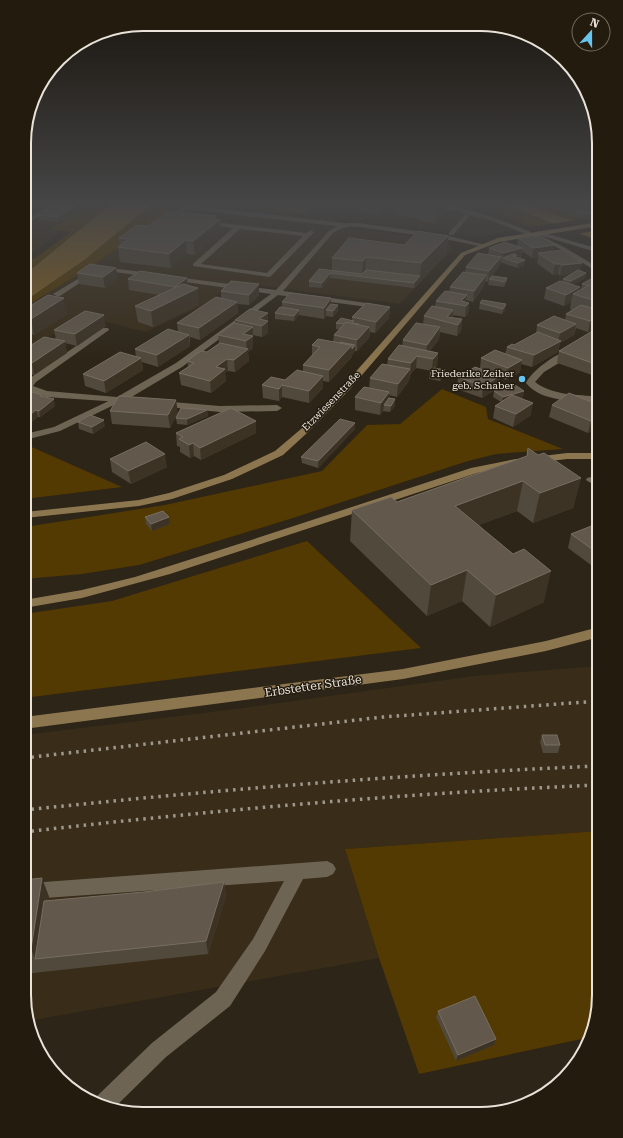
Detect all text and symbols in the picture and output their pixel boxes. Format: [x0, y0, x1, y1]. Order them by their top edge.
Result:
north arrow [571, 12, 611, 52]
text: N [588, 16, 601, 31]
place label: Friederike Zeiher geb. Schaber [431, 368, 514, 391]
street label: Etzwiesenstraße [300, 369, 362, 433]
marker: Friederike Zeiher geb. Schaber [517, 374, 527, 384]
street label: Erbstetter Straße [264, 672, 363, 700]

